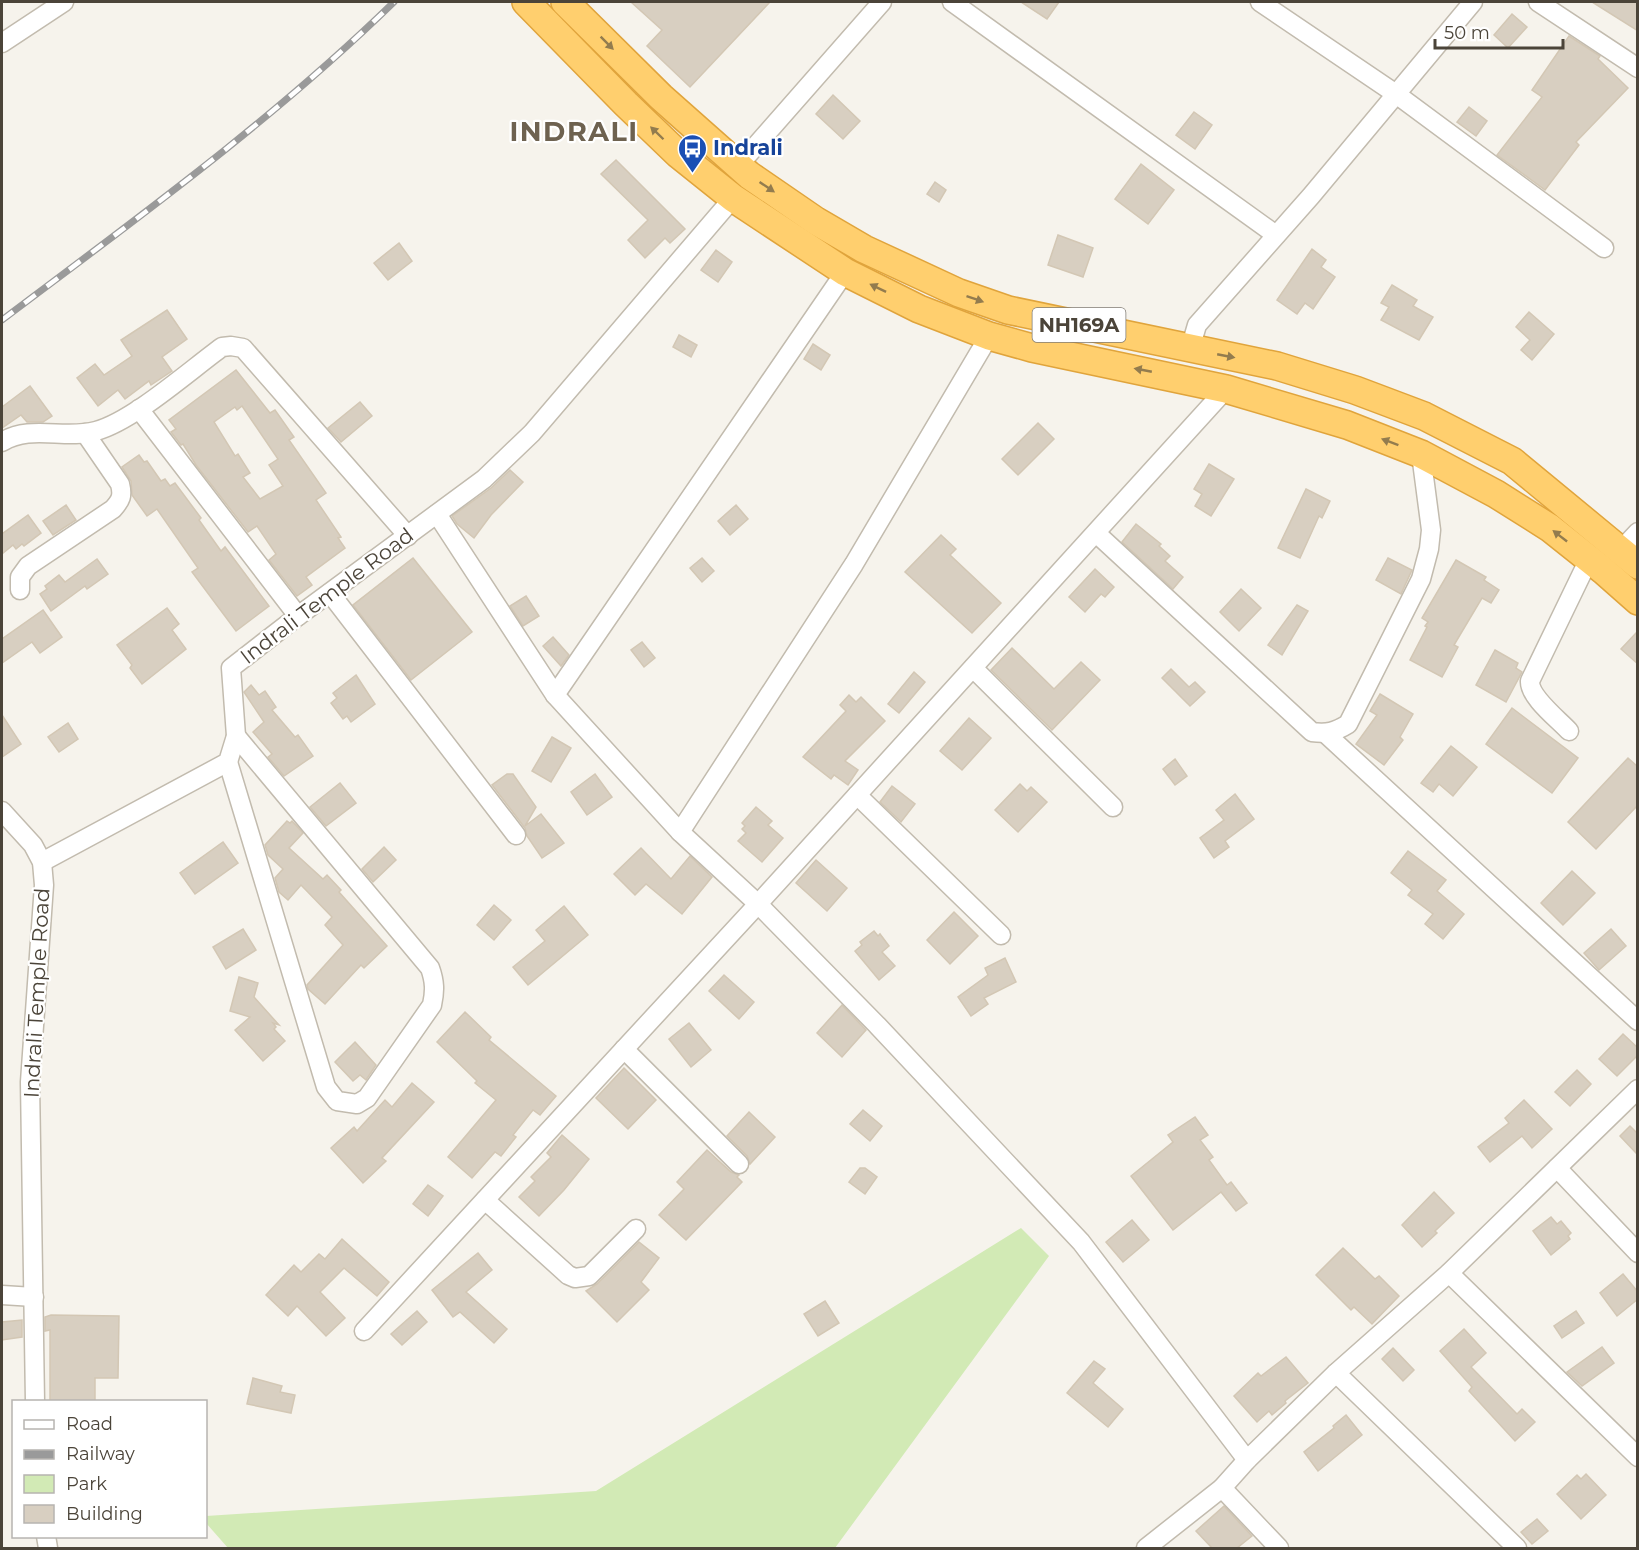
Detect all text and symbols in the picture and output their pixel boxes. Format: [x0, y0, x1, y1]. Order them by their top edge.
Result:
scale bar [1435, 12, 1562, 50]
text: 50 m [1444, 22, 1490, 44]
one-way arrow [599, 35, 613, 49]
district label: INDRALI [509, 115, 639, 148]
one-way arrow [649, 126, 664, 140]
bus stop icon: Indrali [676, 132, 708, 174]
place label: Indrali [713, 135, 783, 160]
one-way arrow [759, 181, 775, 192]
one-way arrow [869, 284, 886, 293]
one-way arrow [966, 294, 984, 304]
road number: NH169A [1032, 308, 1126, 342]
one-way arrow [1217, 352, 1236, 361]
one-way arrow [1133, 365, 1152, 374]
one-way arrow [1381, 437, 1399, 447]
street label: Indrali Temple Road [235, 522, 418, 669]
one-way arrow [1552, 530, 1568, 543]
street label: Indrali Temple Road [19, 887, 54, 1099]
legend [12, 1400, 207, 1538]
text: Road [66, 1413, 113, 1435]
text: Railway [66, 1443, 135, 1465]
text: Park [66, 1473, 107, 1495]
text: Building [66, 1503, 143, 1525]

